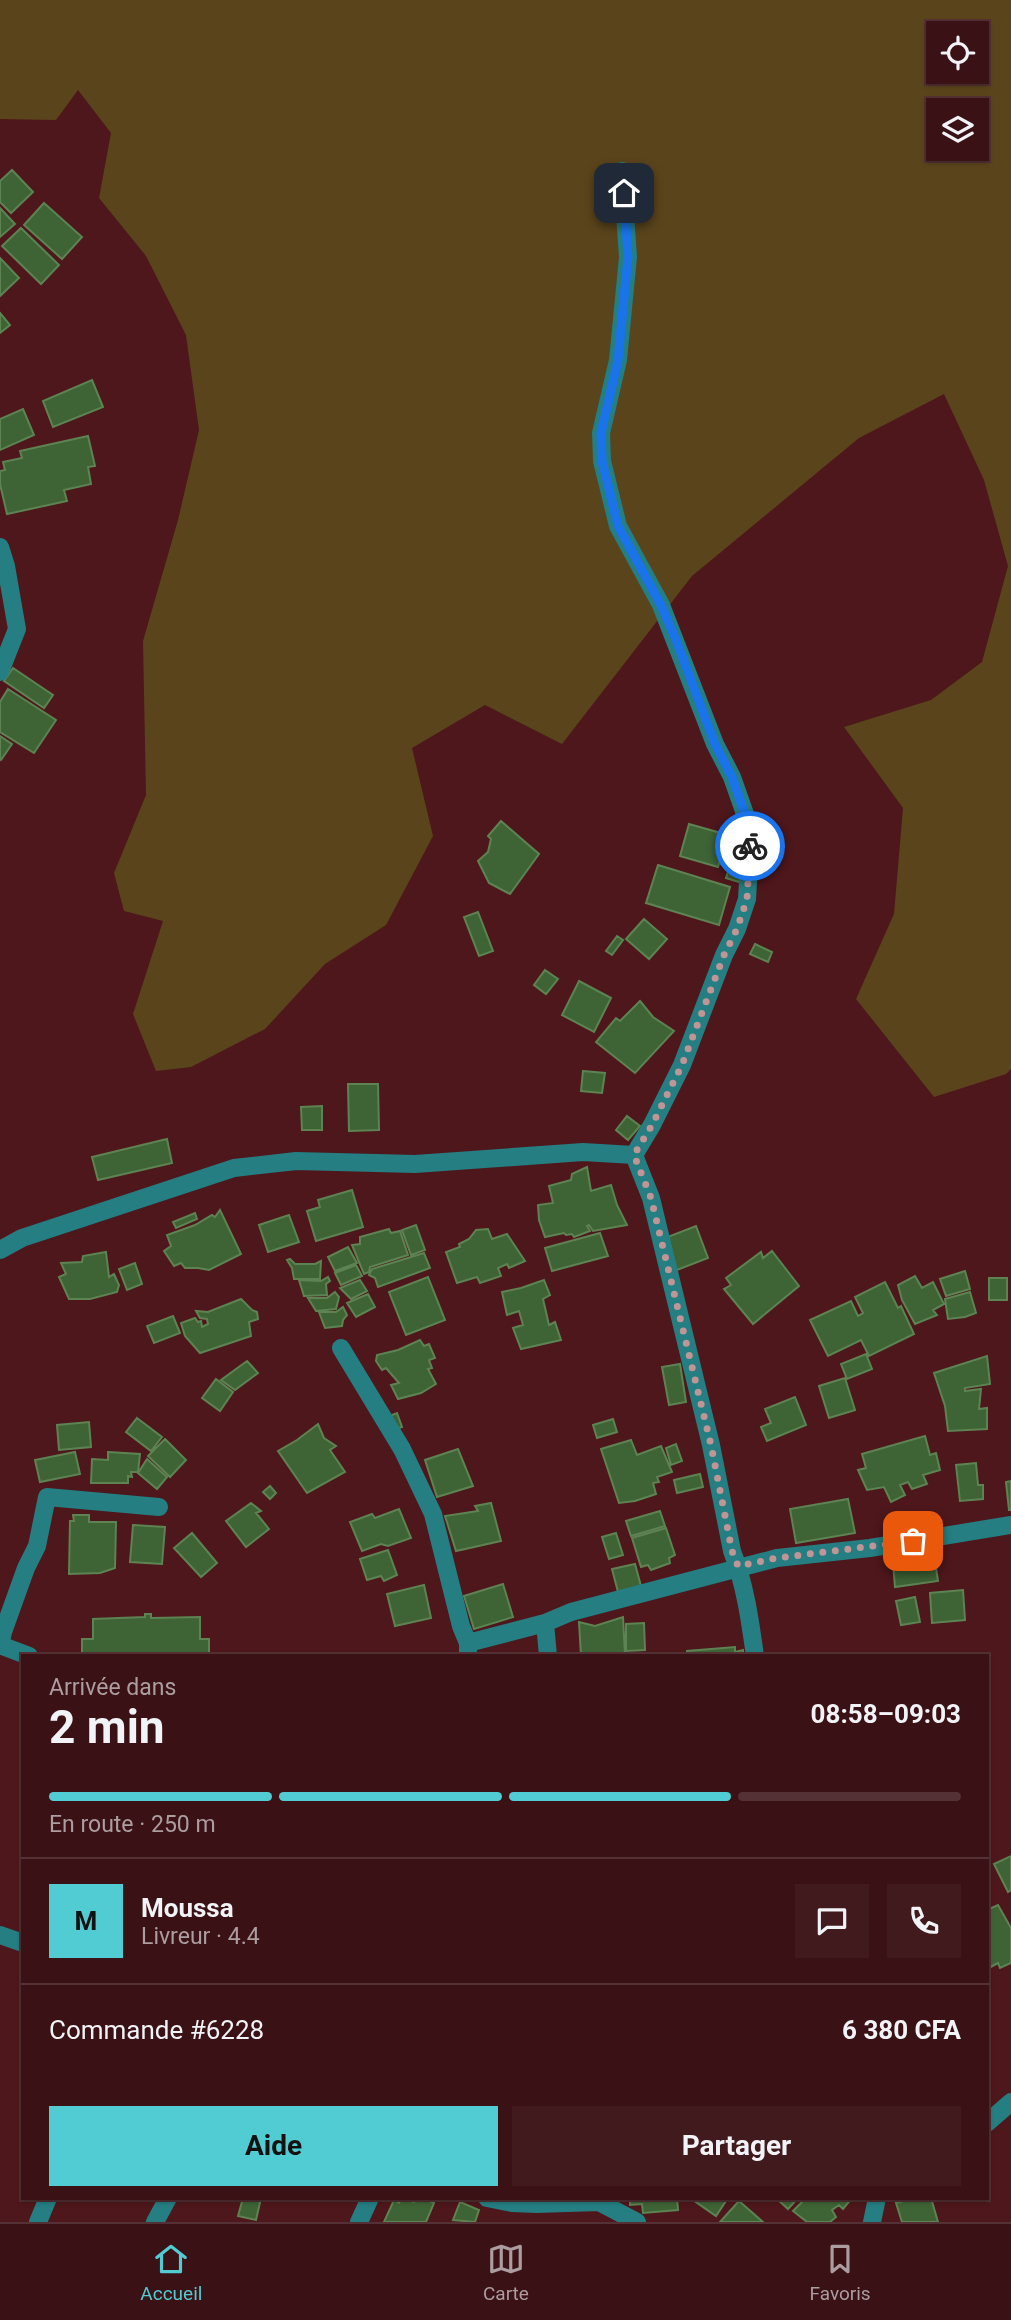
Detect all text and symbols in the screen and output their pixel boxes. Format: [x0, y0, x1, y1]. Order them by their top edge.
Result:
map controls [926, 21, 989, 161]
button: locate [926, 21, 989, 84]
button: layers [926, 98, 989, 161]
pin [594, 163, 654, 223]
icon: home [605, 174, 643, 212]
courier [715, 811, 785, 881]
icon: bike [731, 827, 769, 865]
pin [883, 1511, 943, 1571]
icon: bag [894, 1522, 932, 1560]
text: Arrivée dans [49, 1674, 176, 1701]
text: 08:58–09:03 [811, 1699, 961, 1729]
text: 2 min [49, 1700, 165, 1754]
text: En route · 250 m [49, 1811, 216, 1838]
button: chat [795, 1884, 869, 1958]
button: phone [887, 1884, 961, 1958]
text: Moussa [141, 1893, 234, 1923]
text: M [75, 1906, 97, 1936]
text: Livreur · 4.4 [141, 1923, 260, 1950]
text: Commande #6228 [49, 2015, 264, 2045]
text: 6 380 CFA [842, 2015, 961, 2045]
button: Aide [49, 2106, 498, 2186]
button: Partager [512, 2106, 961, 2186]
tab: Accueil [140, 2240, 202, 2305]
tab: Carte [483, 2240, 529, 2305]
tab: Favoris [810, 2240, 871, 2305]

